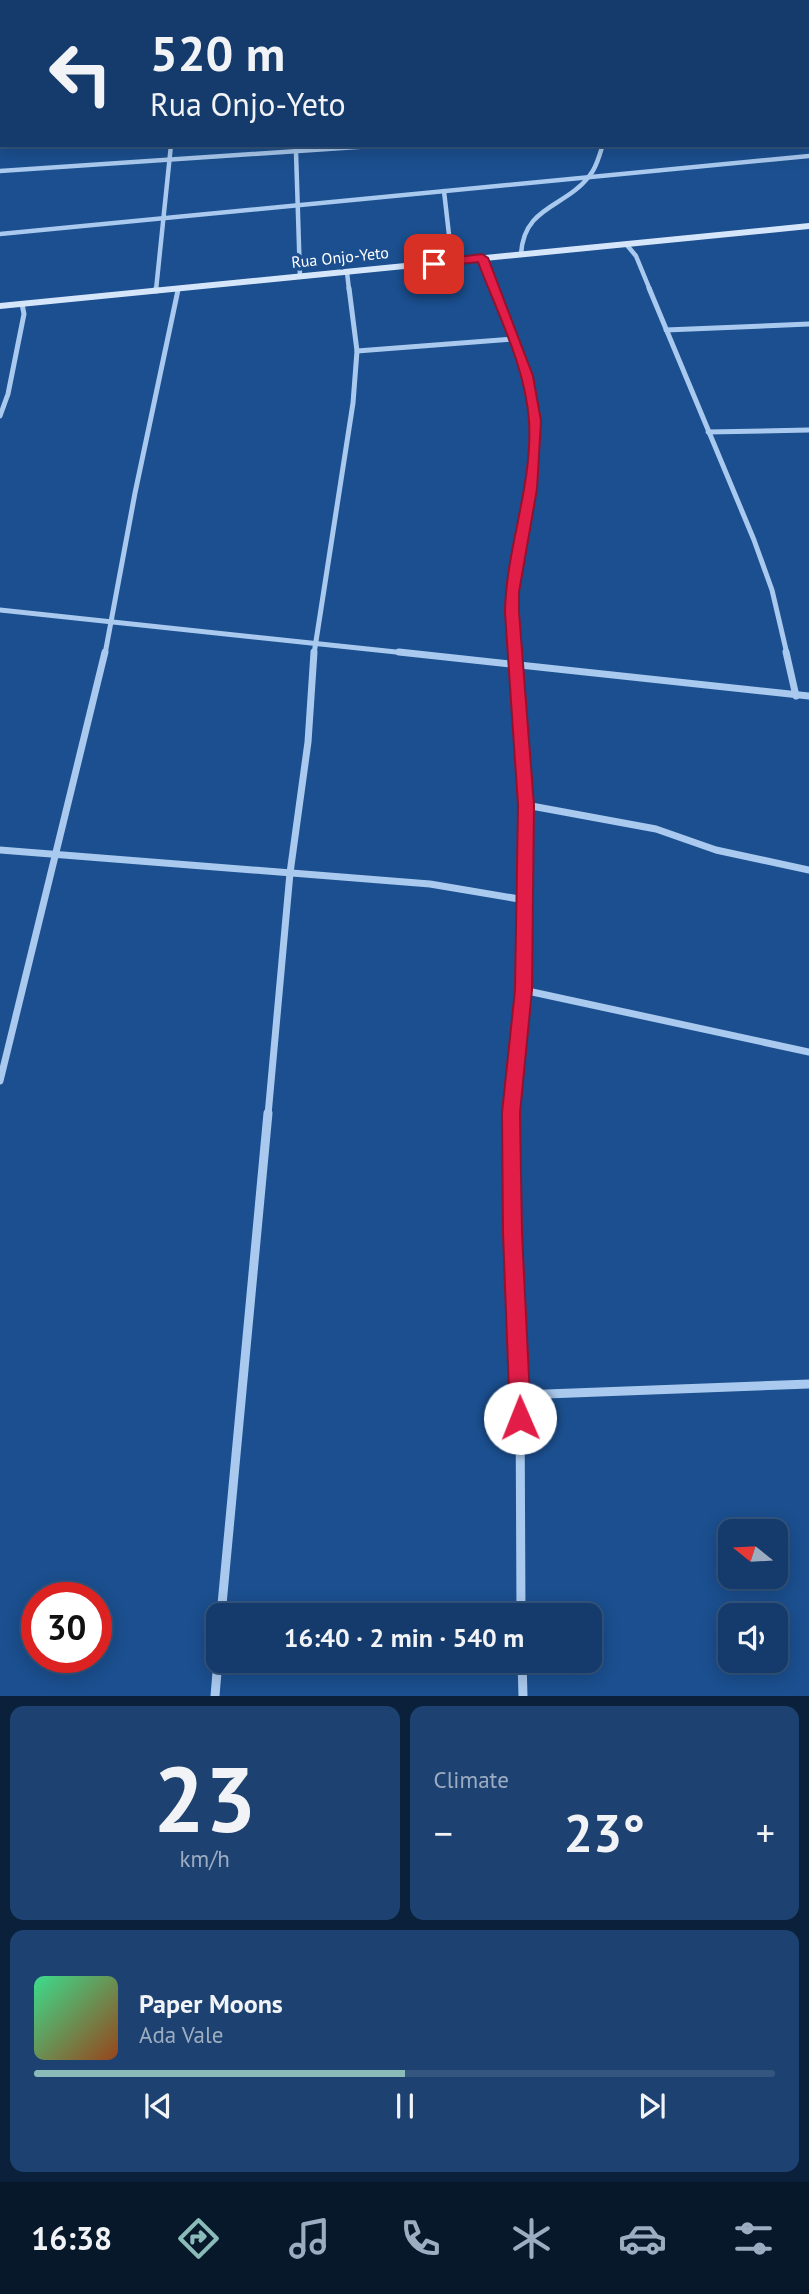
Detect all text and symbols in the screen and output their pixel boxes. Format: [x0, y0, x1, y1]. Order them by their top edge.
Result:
text: 520 m [150, 21, 285, 85]
icon: left [35, 28, 126, 119]
text: Rua Onjo-Yeto [150, 83, 346, 125]
pin [404, 234, 464, 294]
street label: Rua Onjo-Yeto [290, 242, 390, 272]
icon: arrive [415, 245, 453, 283]
position arrow [483, 1381, 557, 1455]
north arrow [718, 1519, 788, 1589]
map controls [718, 1519, 788, 1673]
speed limit sign: 30 [21, 1582, 112, 1673]
button: sound [718, 1603, 788, 1673]
text: 16:40 · 2 min · 540 m [284, 1621, 524, 1654]
text: 23 [153, 1739, 256, 1857]
text: Climate [434, 1765, 509, 1794]
text: 23° [563, 1799, 645, 1866]
text: − [434, 1808, 453, 1857]
text: + [756, 1808, 775, 1857]
text: km/h [180, 1844, 230, 1873]
text: Paper Moons [139, 1987, 283, 2020]
text: Ada Vale [139, 2020, 223, 2049]
icon: previous [139, 2087, 177, 2125]
icon: pause [386, 2087, 424, 2125]
icon: next [633, 2087, 671, 2125]
icon: directions [174, 2214, 223, 2263]
icon: music [285, 2214, 334, 2263]
icon: phone [396, 2214, 445, 2263]
icon: climate [507, 2214, 556, 2263]
icon: car [618, 2214, 667, 2263]
icon: filters [729, 2214, 778, 2263]
text: 16:38 [31, 2217, 112, 2259]

